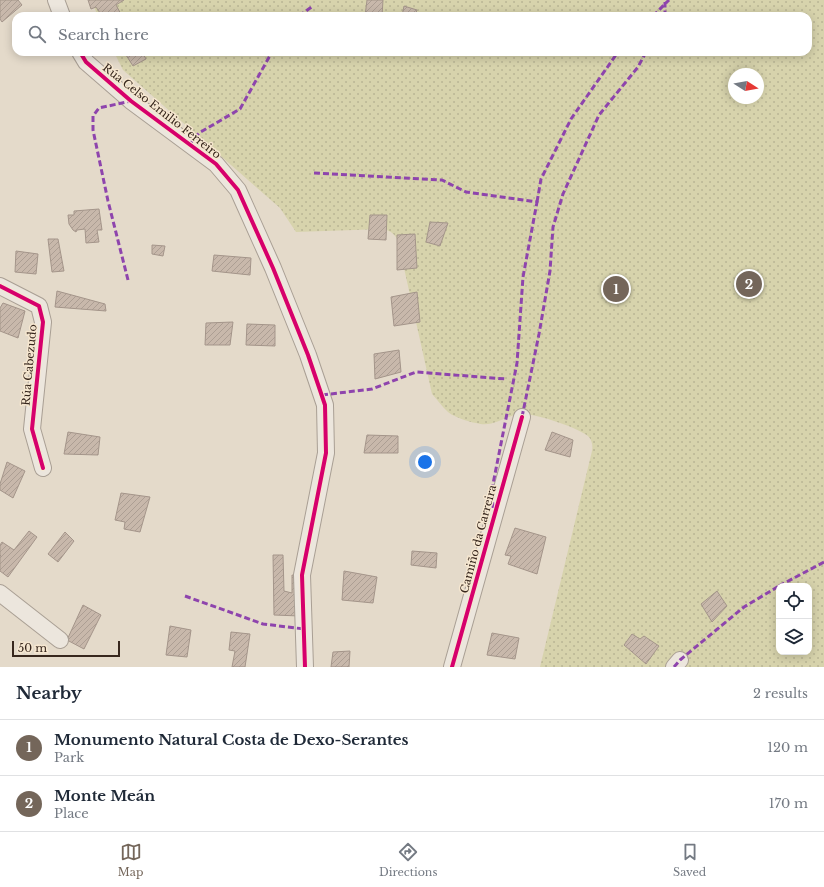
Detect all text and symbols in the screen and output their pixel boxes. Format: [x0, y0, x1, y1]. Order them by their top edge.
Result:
search box [12, 12, 812, 56]
icon: search [26, 23, 48, 45]
text: Search here [58, 25, 149, 44]
street label: Rúa Celso Emilio Ferreiro [100, 60, 224, 162]
north arrow [728, 68, 764, 104]
pin: 2 [736, 269, 762, 299]
pin: 1 [603, 274, 629, 304]
street label: Rúa Cabezudo [18, 324, 40, 406]
your location [415, 452, 435, 472]
street label: Camiño da Carreira [457, 482, 499, 595]
map controls [776, 583, 812, 655]
button: locate [776, 583, 812, 619]
button: layers [776, 619, 812, 655]
scale bar [12, 639, 120, 658]
text: 50 m [18, 641, 47, 655]
text: Nearby [16, 683, 82, 704]
text: 2 results [753, 685, 808, 702]
text: Monumento Natural Costa de Dexo-Serantes [54, 730, 409, 749]
text: 1 [26, 739, 32, 756]
text: 120 m [767, 739, 808, 756]
text: Park [54, 749, 84, 766]
text: Monte Meán [54, 786, 155, 805]
text: 2 [25, 795, 33, 812]
text: 170 m [769, 795, 808, 812]
text: Place [54, 805, 89, 822]
tab: Map [118, 841, 143, 879]
tab: Directions [379, 841, 437, 879]
tab: Saved [673, 841, 706, 879]

